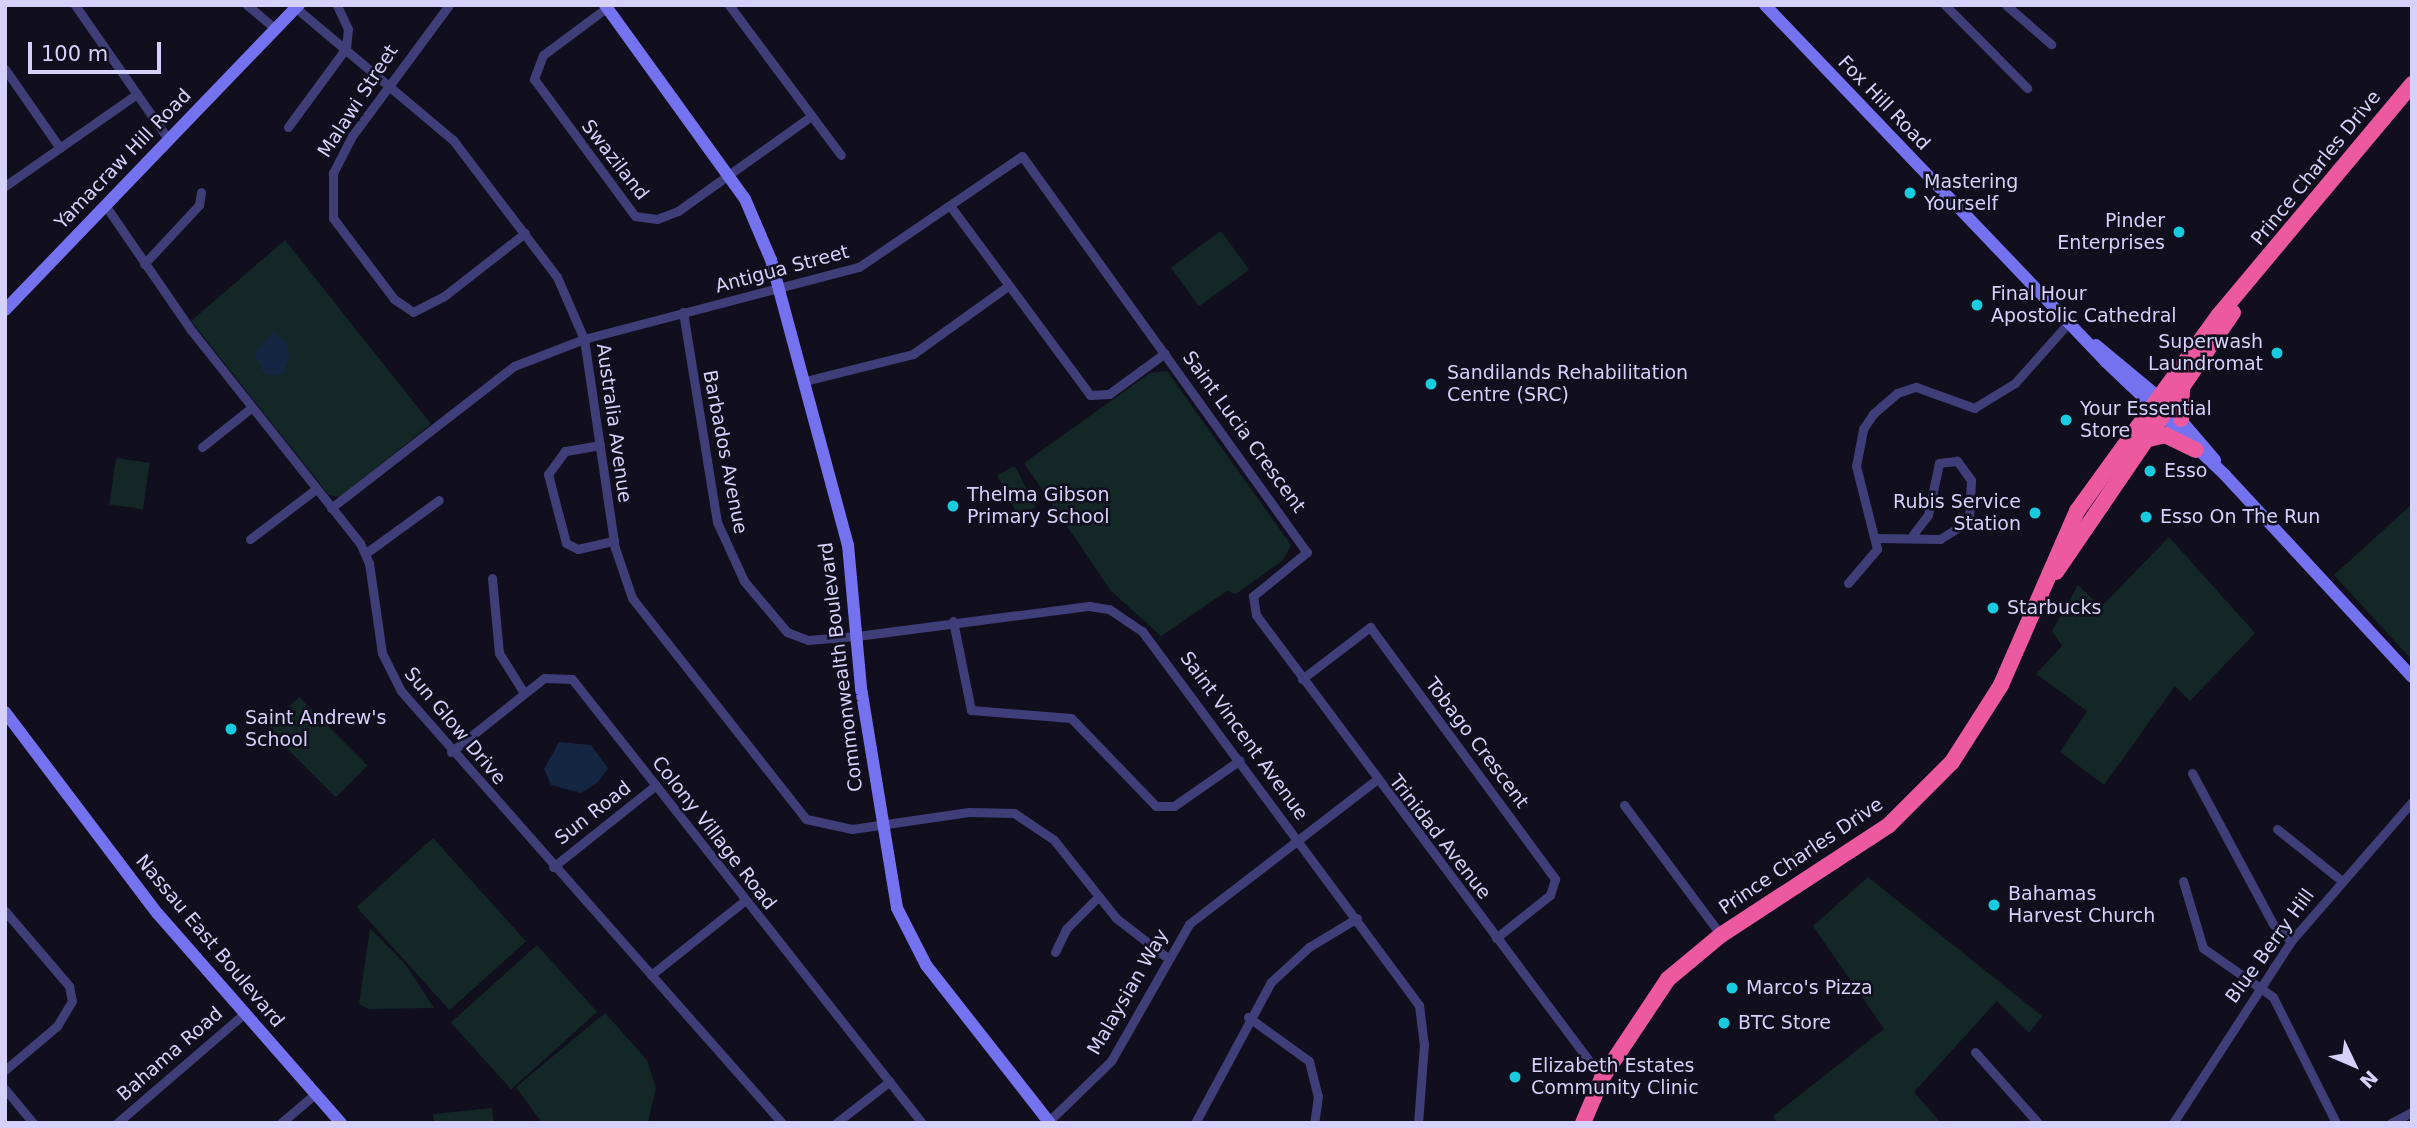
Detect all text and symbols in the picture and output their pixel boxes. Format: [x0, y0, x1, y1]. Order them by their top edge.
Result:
scale bar [32, 28, 164, 72]
street label: Malawi Street [313, 40, 403, 162]
text: 100 m [41, 42, 108, 66]
street label: Fox Hill Road [1833, 51, 1935, 155]
street label: Yamacraw Hill Road [50, 84, 196, 234]
street label: Prince Charles Drive [2246, 86, 2386, 250]
street label: Swaziland [577, 115, 653, 205]
place label: Mastering Yourself [1924, 171, 2018, 215]
marker: Mastering Yourself [1902, 185, 1918, 201]
place label: Pinder Enterprises [2057, 210, 2165, 254]
marker: Pinder Enterprises [2171, 224, 2187, 240]
street label: Antigua Street [713, 240, 851, 298]
place label: Final Hour Apostolic Cathedral [1991, 283, 2177, 327]
marker: Final Hour Apostolic Cathedral [1969, 297, 1985, 313]
place label: Superwash Laundromat [2148, 331, 2263, 375]
street label: Australia Avenue [592, 342, 636, 504]
marker: Superwash Laundromat [2269, 345, 2285, 361]
street label: Saint Lucia Crescent [1178, 347, 1310, 517]
place label: Sandilands Rehabilitation Centre (SRC) [1447, 362, 1688, 406]
street label: Barbados Avenue [698, 368, 752, 536]
marker: Sandilands Rehabilitation Centre (SRC) [1421, 374, 1441, 394]
place label: Your Essential Store [2080, 398, 2212, 442]
marker: Your Essential Store [2058, 412, 2074, 428]
place label: Esso [2164, 460, 2207, 482]
marker: Esso [2142, 463, 2158, 479]
place label: Thelma Gibson Primary School [967, 484, 1110, 528]
place label: Rubis Service Station [1893, 491, 2021, 535]
marker: Thelma Gibson Primary School [945, 498, 961, 514]
marker: Rubis Service Station [2027, 505, 2043, 521]
place label: Esso On The Run [2160, 506, 2320, 528]
marker: Esso On The Run [2138, 509, 2154, 525]
street label: Commonwealth Boulevard [814, 541, 868, 793]
place label: Starbucks [2007, 597, 2101, 619]
marker: Starbucks [1985, 600, 2001, 616]
street label: Saint Vincent Avenue [1175, 647, 1313, 825]
street label: Sun Glow Drive [399, 663, 511, 789]
street label: Tobago Crescent [1421, 673, 1533, 813]
place label: Saint Andrew's School [245, 707, 386, 751]
marker: Saint Andrew's School [223, 721, 239, 737]
street label: Colony Village Road [647, 752, 781, 914]
street label: Trinidad Avenue [1384, 770, 1496, 904]
street label: Sun Road [551, 776, 635, 850]
street label: Prince Charles Drive [1715, 793, 1887, 919]
street label: Nassau East Boulevard [131, 850, 289, 1032]
place label: Bahamas Harvest Church [2008, 883, 2155, 927]
street label: Blue Berry Hill [2221, 884, 2319, 1008]
marker: Bahamas Harvest Church [1986, 897, 2002, 913]
street label: Malaysian Way [1083, 925, 1173, 1059]
place label: Marco's Pizza [1746, 977, 1873, 999]
marker: Marco's Pizza [1724, 980, 1740, 996]
street label: Bahama Road [113, 1002, 227, 1106]
place label: BTC Store [1738, 1012, 1831, 1034]
marker: BTC Store [1716, 1015, 1732, 1031]
north arrow [2319, 1030, 2389, 1100]
place label: Elizabeth Estates Community Clinic [1531, 1055, 1699, 1099]
text: N [2356, 1066, 2383, 1093]
marker: Elizabeth Estates Community Clinic [1505, 1067, 1525, 1087]

